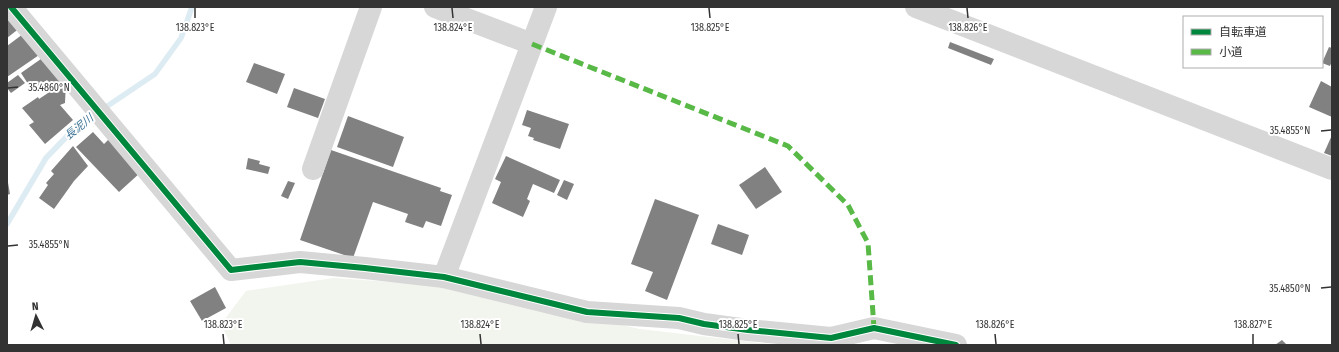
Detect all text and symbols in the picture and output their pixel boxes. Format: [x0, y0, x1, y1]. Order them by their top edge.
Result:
legend [1183, 16, 1323, 68]
text: 138.823°E [176, 22, 215, 34]
text: 138.824°E [434, 22, 473, 34]
text: 138.825°E [691, 22, 730, 34]
text: 138.826°E [948, 22, 988, 34]
text: 自転車道 [1219, 25, 1267, 39]
text: 小道 [1219, 45, 1243, 59]
text: 35.4860°N [28, 82, 70, 94]
water label: 長泥川 [62, 111, 97, 142]
text: 35.4855°N [1270, 125, 1310, 137]
text: 35.4855°N [29, 239, 69, 251]
text: 35.4850°N [1269, 283, 1311, 295]
north arrow [16, 296, 56, 336]
text: N [31, 300, 39, 313]
text: 138.823°E [204, 319, 243, 331]
text: 138.824°E [461, 319, 500, 331]
text: 138.825°E [719, 319, 758, 331]
text: 138.826°E [975, 319, 1015, 331]
text: 138.827°E [1234, 319, 1272, 331]

